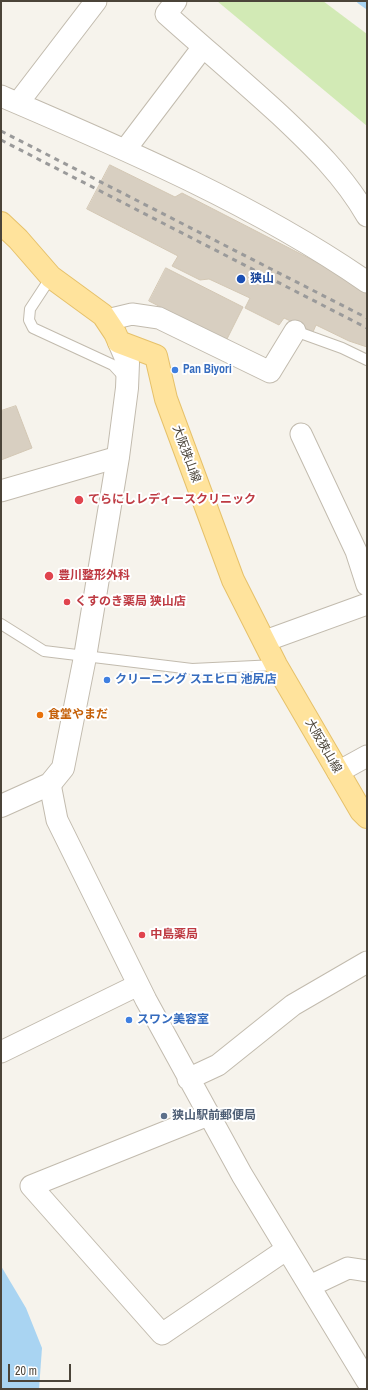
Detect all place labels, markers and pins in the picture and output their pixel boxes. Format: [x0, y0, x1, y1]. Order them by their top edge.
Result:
place label: 狭山 [250, 272, 274, 286]
marker: 狭山 [235, 273, 247, 285]
place label: Pan Biyori [183, 363, 232, 377]
marker: Pan Biyori [170, 365, 180, 375]
place label: てらにしレディースクリニック [88, 493, 256, 507]
marker: てらにしレディースクリニック [73, 494, 85, 506]
place label: 豊川整形外科 [58, 569, 130, 583]
marker: 豊川整形外科 [43, 570, 55, 582]
place label: くすのき薬局 狭山店 [75, 595, 186, 609]
marker: くすのき薬局 狭山店 [62, 597, 72, 607]
place label: クリーニング スエヒロ 池尻店 [115, 673, 276, 687]
marker: クリーニング スエヒロ 池尻店 [102, 675, 112, 685]
place label: 食堂やまだ [48, 708, 108, 722]
marker: 食堂やまだ [35, 710, 45, 720]
place label: 中島薬局 [150, 928, 198, 942]
marker: 中島薬局 [137, 930, 147, 940]
place label: スワン美容室 [137, 1013, 209, 1027]
marker: スワン美容室 [124, 1015, 134, 1025]
place label: 狭山駅前郵便局 [172, 1109, 256, 1123]
marker: 狭山駅前郵便局 [159, 1111, 169, 1121]

